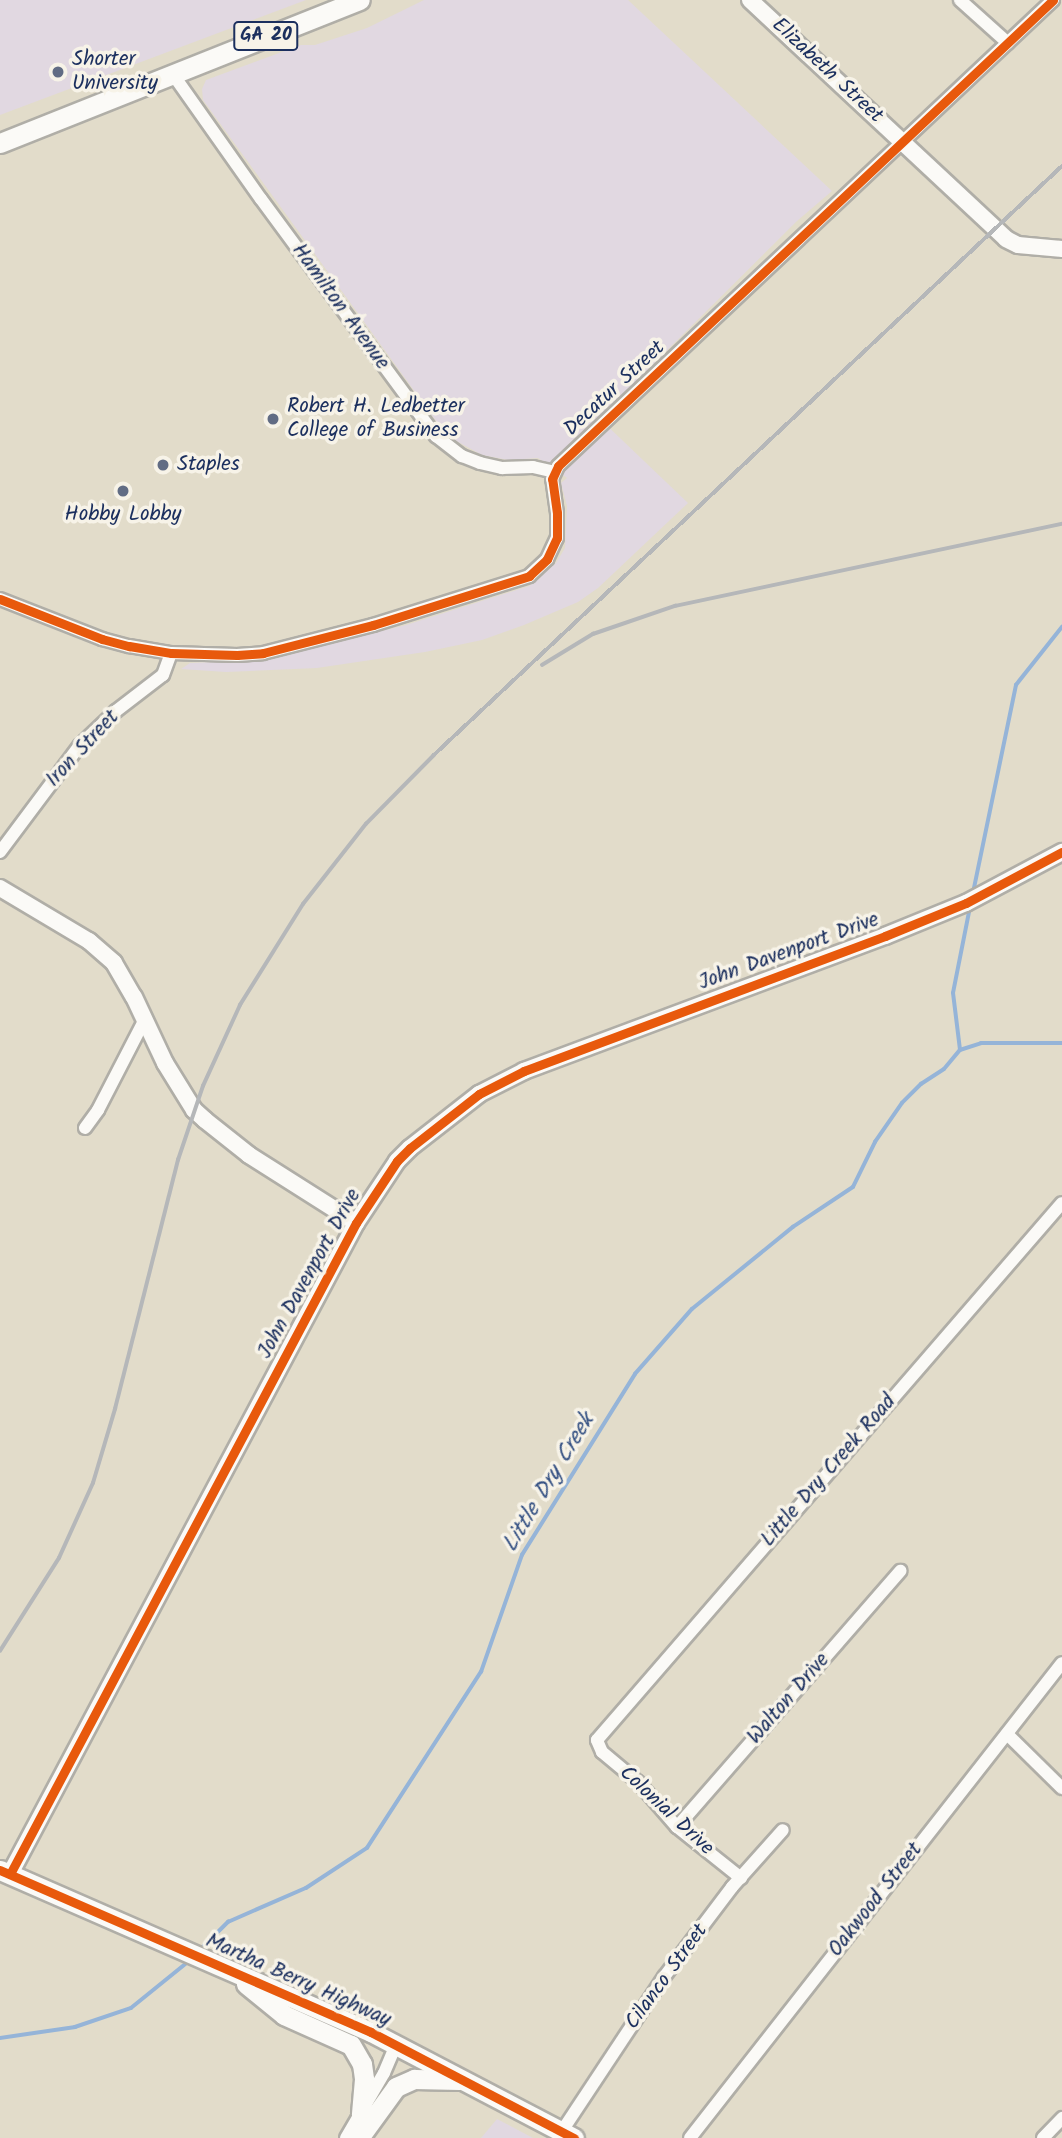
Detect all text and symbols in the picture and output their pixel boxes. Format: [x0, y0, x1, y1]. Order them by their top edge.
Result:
street label: Elizabeth Street [766, 13, 888, 129]
road number: GA 20 [233, 20, 299, 52]
place label: Shorter University [72, 47, 158, 97]
marker: Shorter University [50, 64, 66, 80]
street label: Hamilton Avenue [286, 239, 394, 375]
street label: Decatur Street [559, 336, 671, 442]
place label: Robert H. Ledbetter College of Business [287, 394, 465, 444]
marker: Robert H. Ledbetter College of Business [265, 411, 281, 427]
place label: Staples [177, 452, 240, 478]
marker: Staples [155, 457, 171, 473]
marker: Hobby Lobby [115, 483, 131, 499]
place label: Hobby Lobby [65, 502, 181, 528]
street label: Iron Street [41, 705, 125, 793]
street label: John Davenport Drive [695, 908, 883, 996]
street label: John Davenport Drive [253, 1185, 367, 1363]
street label: Little Dry Creek Road [756, 1390, 902, 1552]
water label: Little Dry Creek [497, 1409, 601, 1557]
street label: Walton Drive [743, 1648, 835, 1750]
street label: Colonial Drive [613, 1761, 719, 1861]
street label: Oakwood Street [824, 1838, 928, 1962]
street label: Cilanco Street [620, 1919, 714, 2035]
street label: Martha Berry Highway [201, 1929, 395, 2033]

